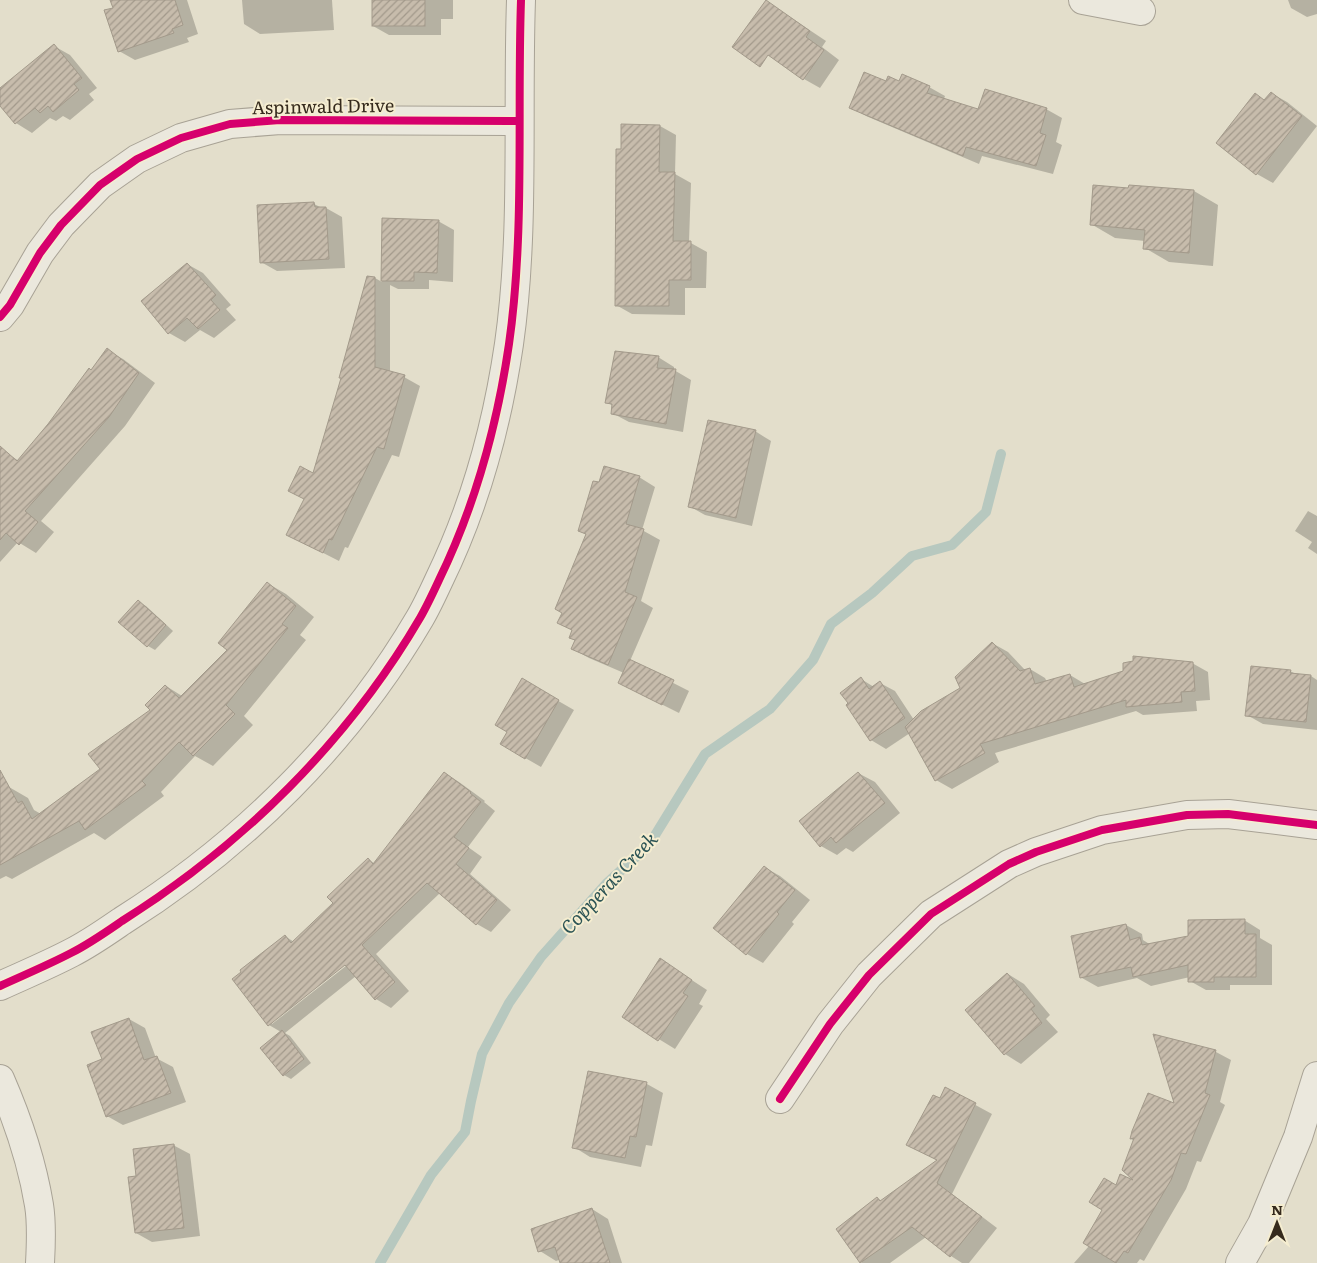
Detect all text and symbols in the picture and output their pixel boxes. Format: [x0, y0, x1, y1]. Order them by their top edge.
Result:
street label: Aspinwald Drive [252, 91, 394, 120]
water label: Copperas Creek [553, 824, 664, 940]
north arrow [1252, 1198, 1302, 1248]
text: N [1271, 1199, 1283, 1219]

